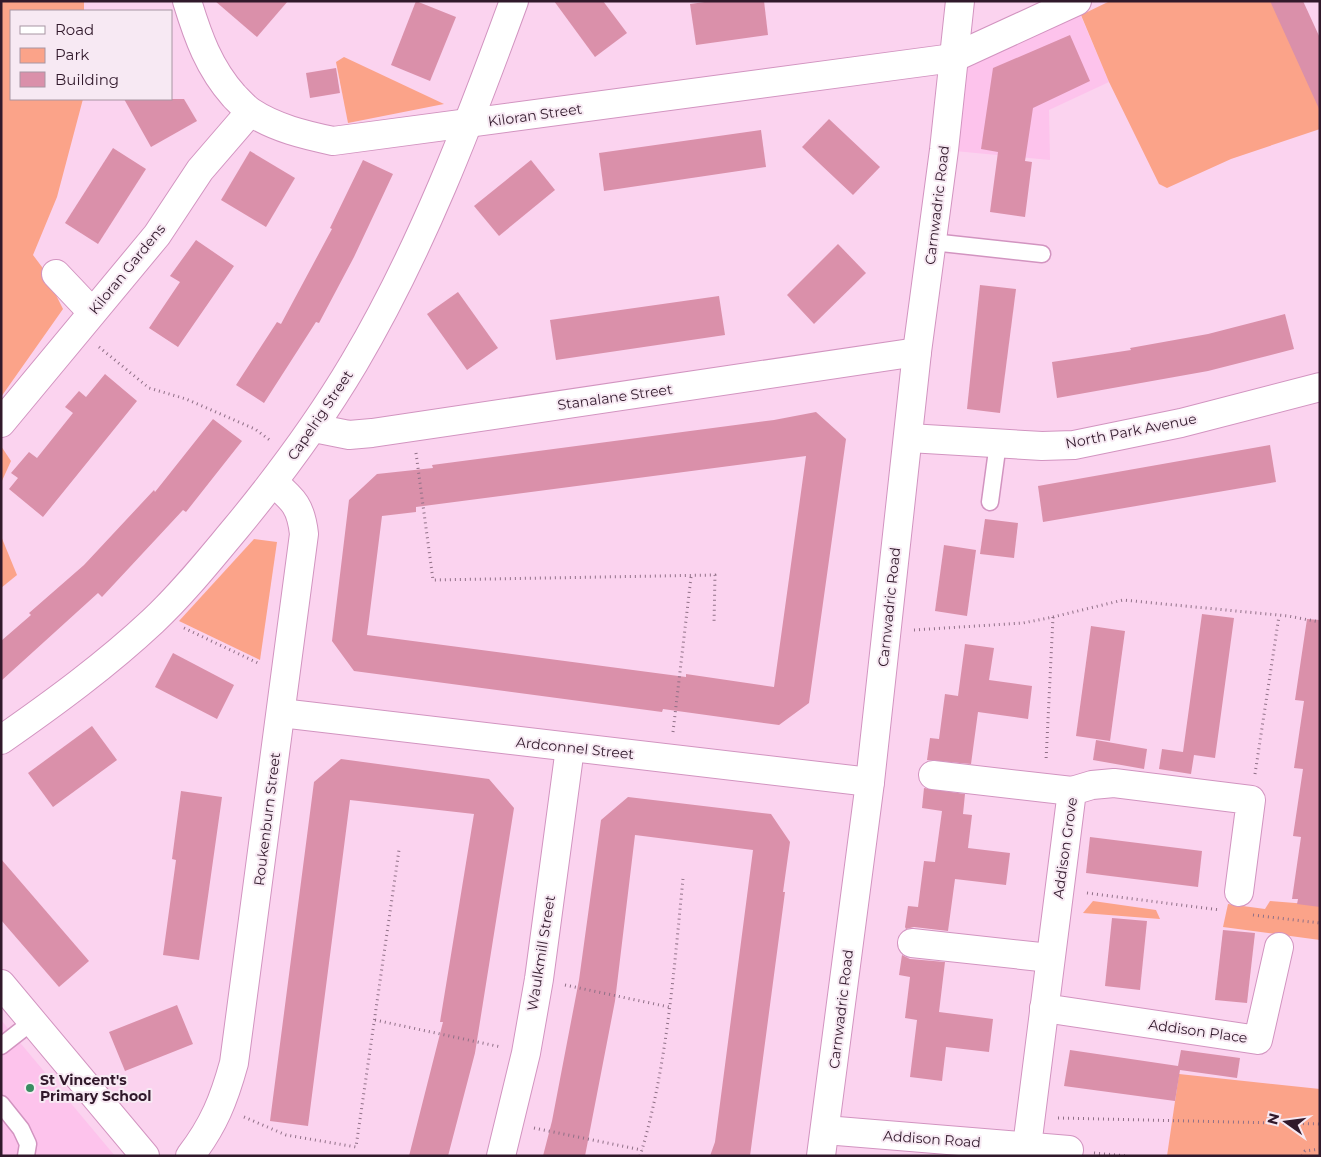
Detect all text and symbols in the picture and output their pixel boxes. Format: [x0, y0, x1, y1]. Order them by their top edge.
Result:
legend [10, 10, 172, 100]
text: Road [55, 20, 94, 39]
text: Park [55, 45, 89, 64]
text: Building [55, 70, 119, 89]
street label: Kiloran Street [487, 99, 584, 131]
street label: Carnwadric Road [921, 144, 953, 266]
street label: Kiloran Gardens [85, 220, 169, 318]
street label: Capelrig Street [283, 366, 357, 463]
street label: Stanalane Street [556, 380, 674, 414]
street label: North Park Avenue [1064, 409, 1198, 453]
street label: Carnwadric Road [874, 546, 904, 668]
street label: Ardconnel Street [515, 733, 635, 763]
street label: Roukenburn Street [250, 751, 284, 887]
street label: Addison Grove [1049, 796, 1081, 900]
street label: Waulkmill Street [523, 894, 559, 1012]
street label: Carnwadric Road [825, 948, 857, 1070]
street label: Addison Place [1147, 1015, 1249, 1047]
place label: St Vincent's Primary School [40, 1071, 151, 1105]
marker: St Vincent's Primary School [24, 1082, 36, 1094]
north arrow [1261, 1097, 1311, 1147]
text: N [1263, 1111, 1283, 1127]
street label: Addison Road [882, 1127, 982, 1151]

